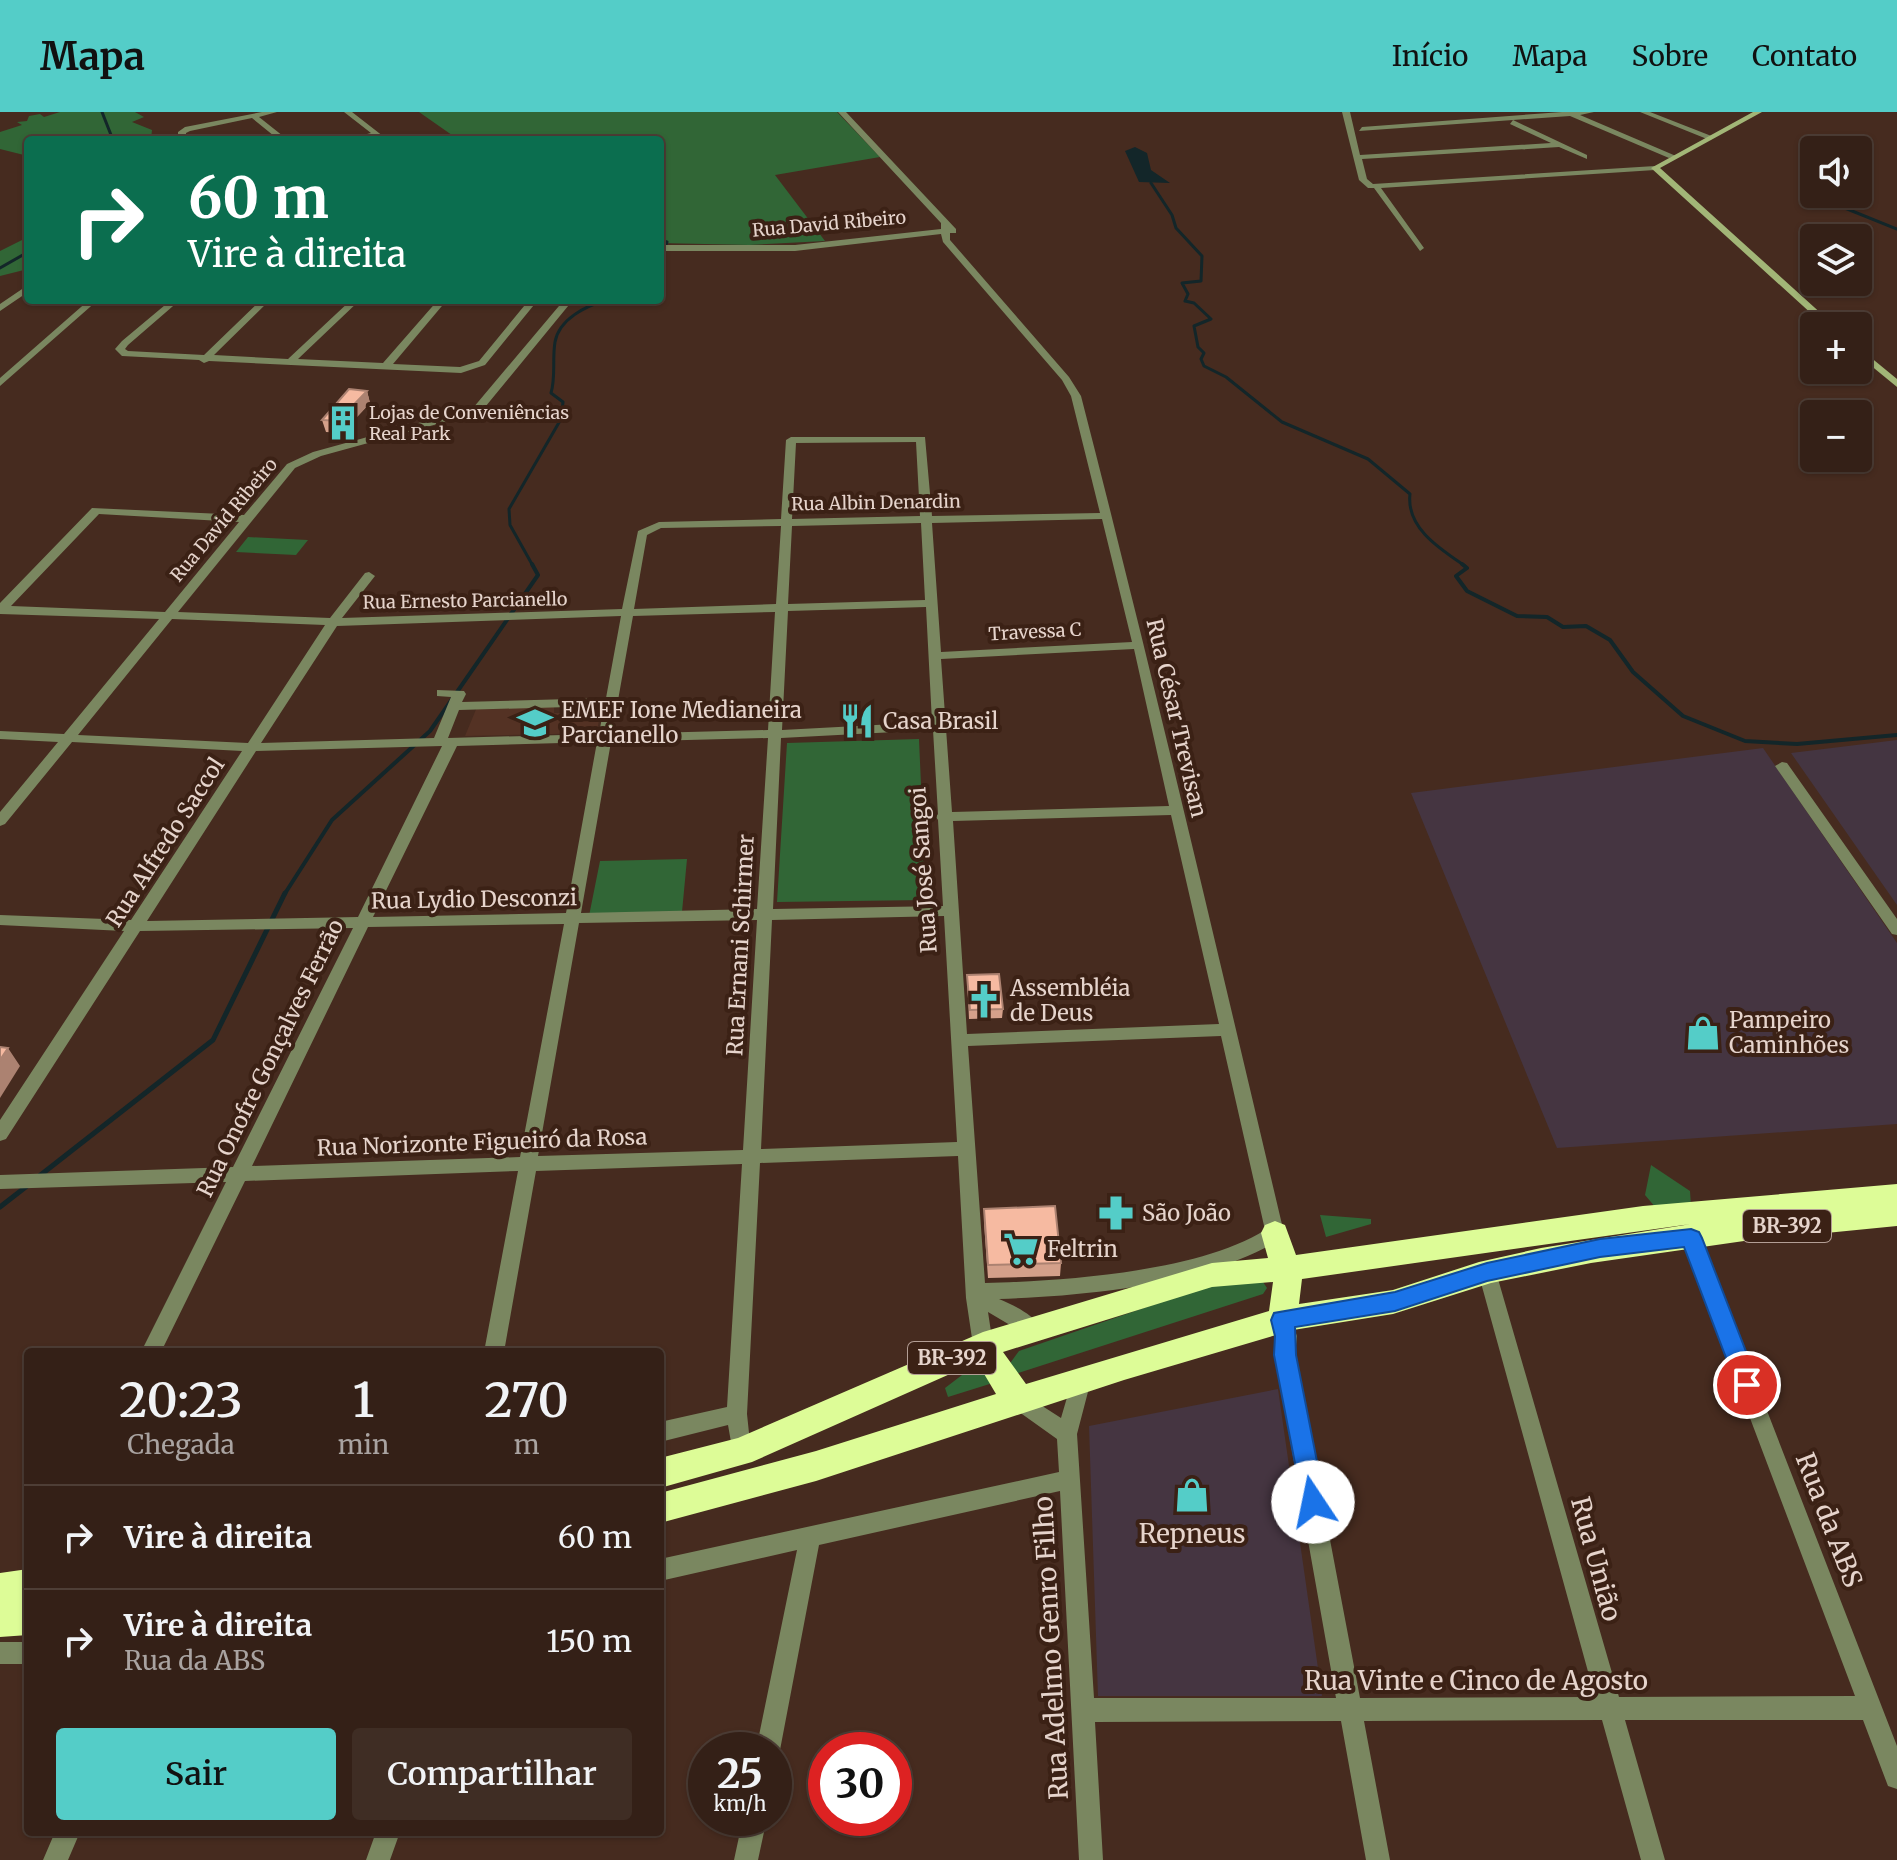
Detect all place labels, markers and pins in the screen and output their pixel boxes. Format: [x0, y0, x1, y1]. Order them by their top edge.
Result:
place label: Lojas de Conveniências Real Park [369, 401, 569, 445]
building icon: Lojas de Conveniências Real Park [324, 404, 362, 442]
place label: EMEF Ione Medianeira Parcianello [561, 696, 802, 749]
restaurant icon: Casa Brasil [838, 702, 876, 740]
school or university icon: EMEF Ione Medianeira Parcianello [516, 704, 554, 742]
place label: Casa Brasil [883, 707, 998, 735]
place label: Assembléia de Deus [1009, 974, 1131, 1027]
church icon: Assembléia de Deus [965, 982, 1003, 1020]
place label: Pampeiro Caminhões [1729, 1006, 1849, 1059]
shop icon: Pampeiro Caminhões [1684, 1014, 1722, 1052]
pharmacy icon: São João [1097, 1194, 1135, 1232]
place label: São João [1142, 1199, 1231, 1227]
supermarket icon: Feltrin [1002, 1230, 1040, 1268]
place label: Feltrin [1047, 1235, 1118, 1263]
pin [1713, 1351, 1781, 1419]
shop icon: Repneus [1173, 1476, 1211, 1514]
place label: Repneus [1138, 1517, 1246, 1550]

